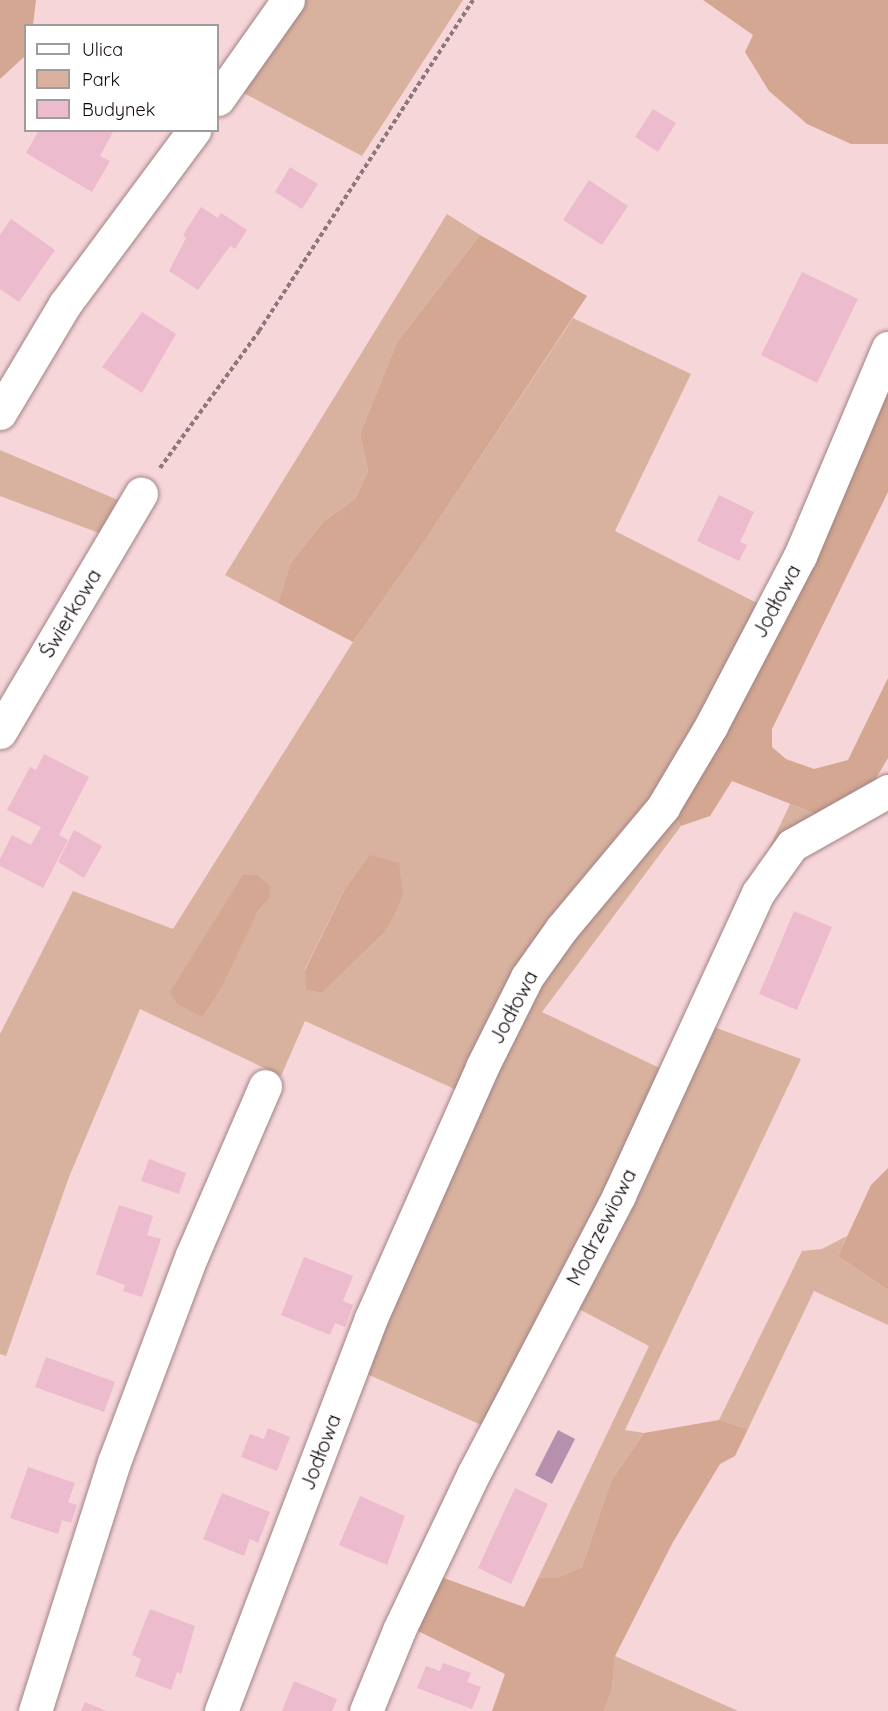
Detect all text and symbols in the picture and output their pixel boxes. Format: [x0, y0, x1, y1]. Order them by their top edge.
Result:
legend [24, 24, 219, 132]
text: Ulica [82, 38, 123, 61]
text: Park [82, 68, 120, 91]
text: Budynek [82, 98, 155, 121]
street label: Jodłowa [747, 560, 805, 642]
street label: Świerkowa [34, 564, 106, 662]
street label: Jodłowa [484, 966, 542, 1048]
street label: Modrzewiowa [561, 1165, 641, 1289]
street label: Jodłowa [295, 1411, 345, 1493]

